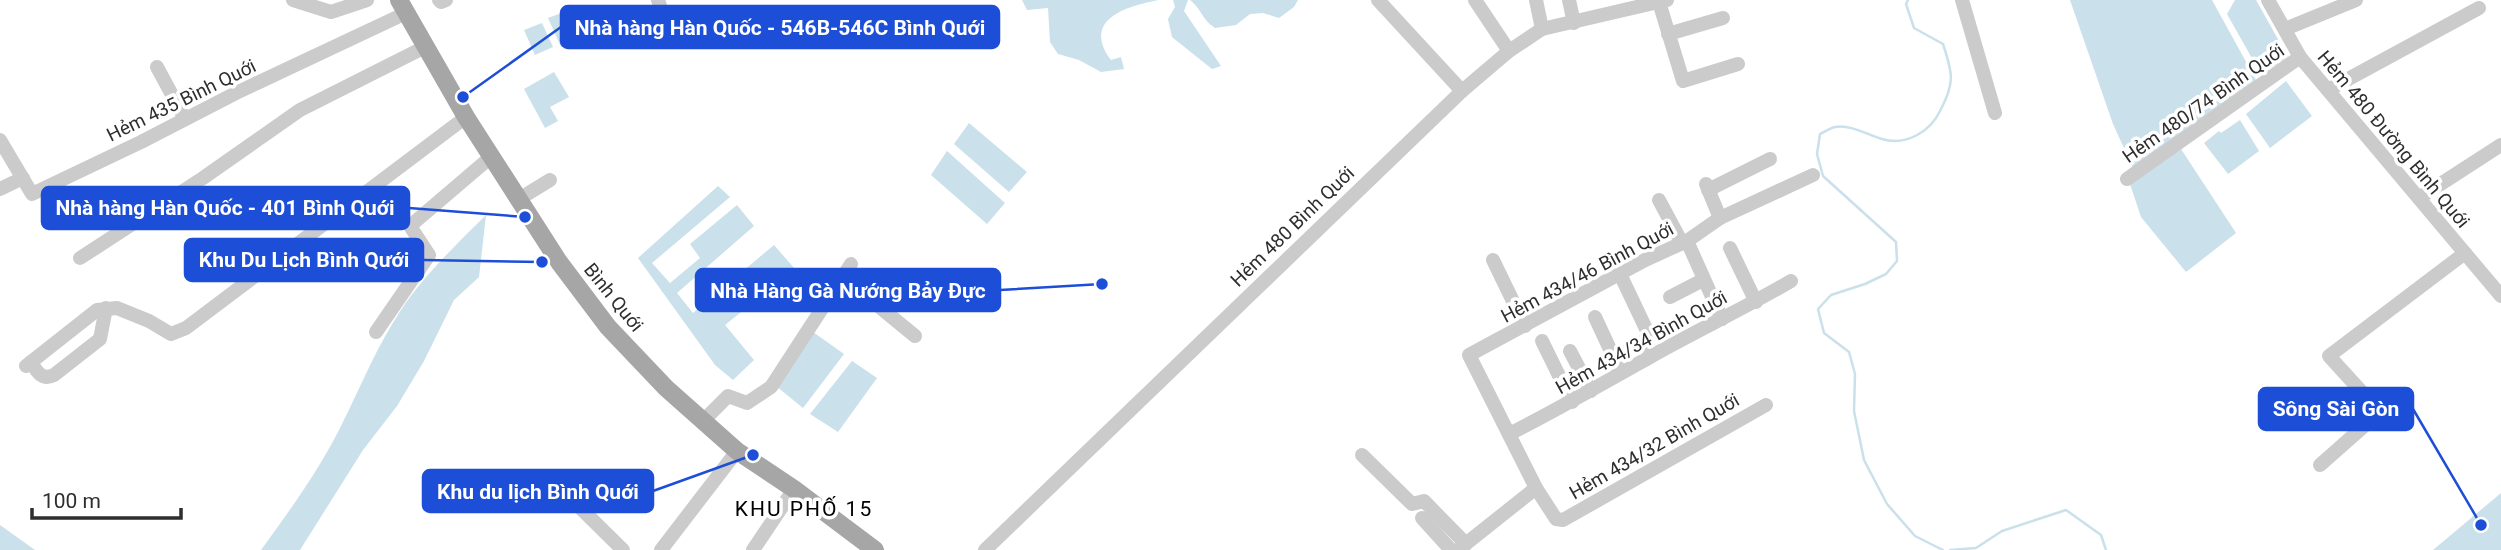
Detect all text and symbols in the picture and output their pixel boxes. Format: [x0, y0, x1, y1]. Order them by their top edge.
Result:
callout: Nhà hàng Hàn Quốc - 546B-546C Bình Quới [561, 6, 999, 48]
text: Nhà hàng Hàn Quốc - 546B-546C Bình Quới [575, 16, 985, 40]
street label: Hẻm 480/74 Bình Quới [2118, 39, 2289, 168]
street label: Hẻm 480 Đường Bình Quới [2313, 46, 2474, 233]
street label: Hẻm 435 Bình Quới [103, 54, 260, 147]
street label: Hẻm 480 Bình Quới [1226, 161, 1359, 291]
callout: Nhà hàng Hàn Quốc - 401 Bình Quới [42, 187, 409, 229]
text: Nhà hàng Hàn Quốc - 401 Bình Quới [55, 196, 395, 220]
street label: Hẻm 434/46 Bình Quới [1497, 217, 1677, 328]
callout: Khu Du Lịch Bình Qưới [185, 239, 423, 281]
text: Khu Du Lịch Bình Qưới [199, 248, 409, 272]
street label: Bình Quới [579, 259, 648, 336]
callout: Nhà Hàng Gà Nướng Bảy Đực [696, 269, 1000, 311]
text: Nhà Hàng Gà Nướng Bảy Đực [710, 279, 986, 303]
street label: Hẻm 434/34 Bình Quới [1552, 286, 1731, 399]
street label: Hẻm 434/32 Bình Quới [1565, 388, 1743, 504]
callout: Sông Sài Gòn [2259, 388, 2413, 430]
text: Sông Sài Gòn [2273, 397, 2399, 421]
callout: Khu du lịch Bình Quới [423, 470, 653, 512]
scale bar [32, 476, 180, 520]
text: Khu du lịch Bình Quới [437, 480, 639, 504]
text: 100 m [42, 489, 101, 513]
district label: KHU PHỐ 15 [735, 496, 873, 521]

